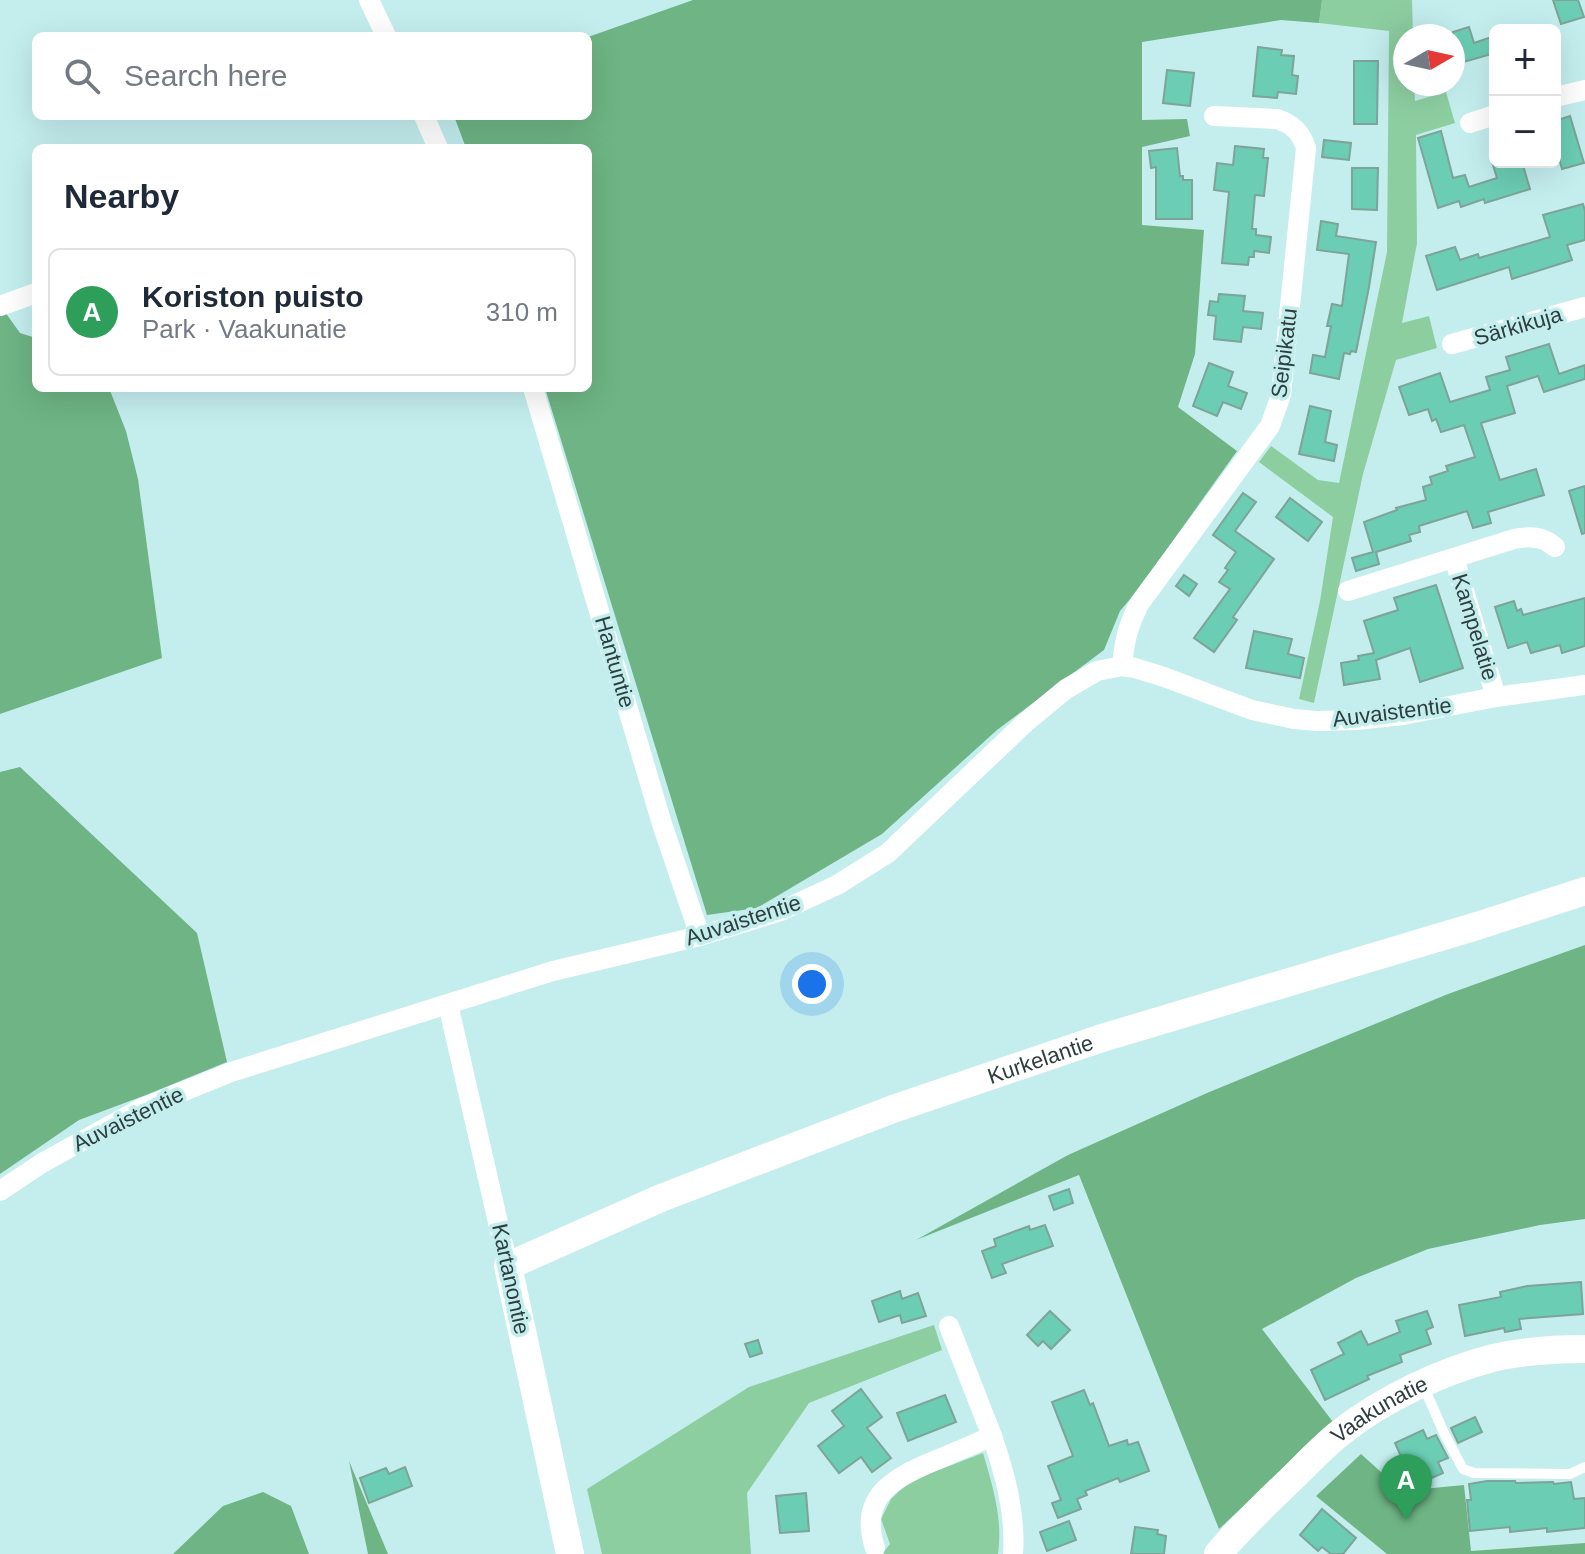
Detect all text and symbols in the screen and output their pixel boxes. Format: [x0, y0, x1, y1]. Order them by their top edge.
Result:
north arrow [1393, 24, 1465, 96]
map controls [1489, 24, 1561, 168]
button: + [1489, 24, 1561, 96]
search box [32, 32, 592, 120]
icon: search [60, 54, 104, 98]
text: Search here [124, 59, 287, 92]
button: − [1489, 96, 1561, 168]
text: Nearby [64, 177, 179, 215]
text: Koriston puisto [142, 280, 364, 313]
text: A [83, 297, 101, 327]
text: 310 m [486, 297, 558, 327]
street label: Särkikuja [1471, 301, 1566, 350]
street label: Seipikatu [1266, 307, 1302, 399]
text: Park · Vaakunatie [142, 314, 347, 344]
street label: Kampelatie [1447, 571, 1503, 683]
street label: Hantuntie [590, 613, 640, 711]
street label: Auvaistentie [1331, 692, 1453, 732]
street label: Auvaistentie [682, 890, 804, 950]
your location [792, 964, 832, 1004]
street label: Kurkelantie [984, 1029, 1096, 1089]
street label: Auvaistentie [69, 1081, 187, 1157]
street label: Kartanontie [487, 1221, 535, 1337]
street label: Vaakunatie [1326, 1370, 1431, 1448]
pin: A [1380, 1454, 1432, 1520]

